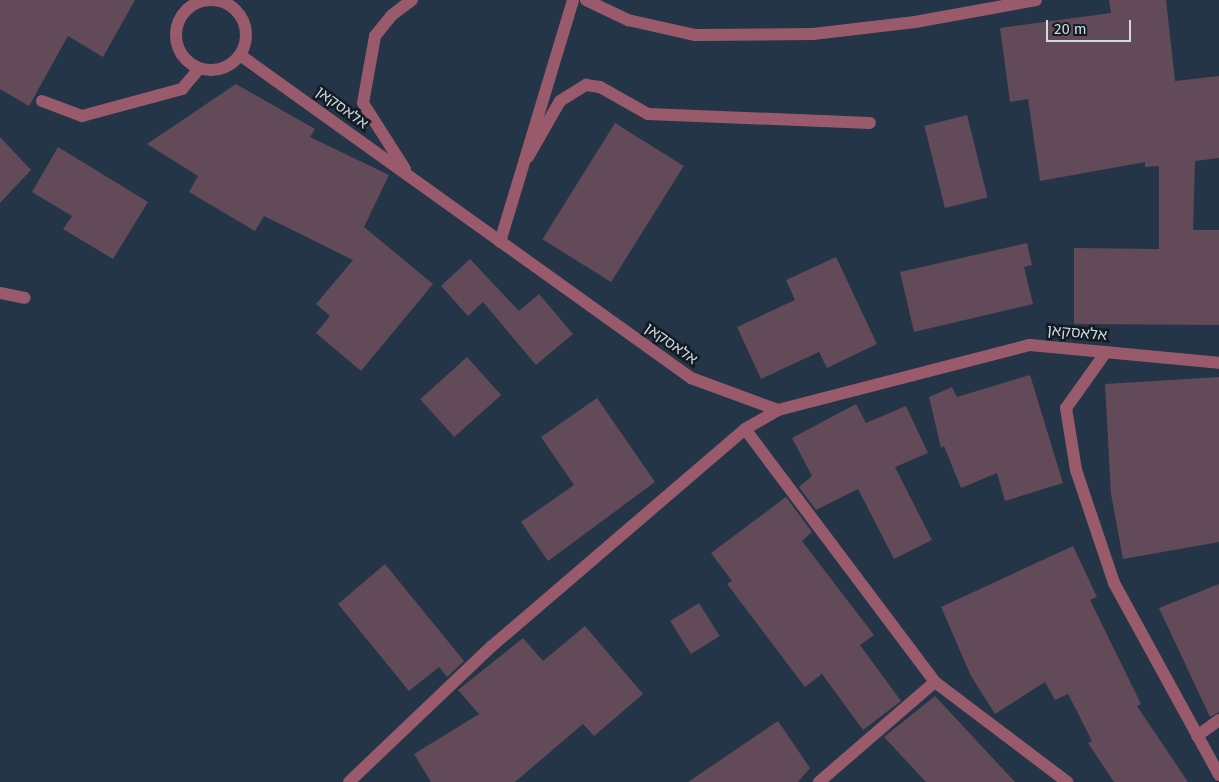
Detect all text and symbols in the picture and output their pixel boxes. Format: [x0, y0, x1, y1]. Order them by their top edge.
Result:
scale bar [1049, 10, 1134, 42]
text: 20 m [1054, 20, 1087, 38]
street label: אלאסקאן [312, 83, 372, 133]
street label: אלאסקאן [641, 319, 701, 369]
street label: אלאסקאן [1046, 321, 1108, 345]

